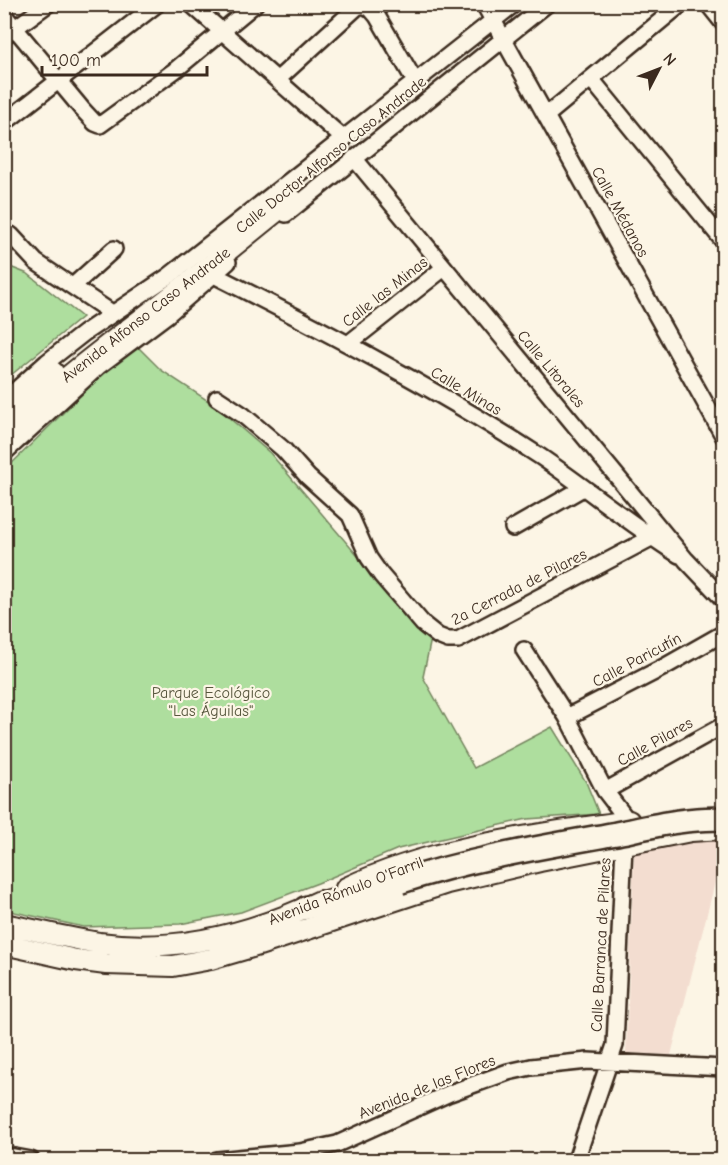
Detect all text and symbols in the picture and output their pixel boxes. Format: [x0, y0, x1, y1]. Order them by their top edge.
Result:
scale bar [42, 39, 207, 77]
north arrow [629, 39, 689, 99]
text: 100 m [51, 50, 101, 71]
text: N [659, 50, 680, 70]
street label: Calle Doctor Alfonso Caso Andrade [232, 73, 430, 237]
street label: Calle Médanos [588, 164, 652, 261]
street label: Avenida Alfonso Caso Andrade [58, 244, 234, 386]
street label: Calle las Minas [339, 253, 431, 331]
street label: Calle Litorales [514, 327, 589, 411]
street label: Calle Minas [427, 363, 505, 419]
street label: 2a Cerrada de Pilares [448, 545, 590, 629]
street label: Calle Paricutín [590, 629, 684, 691]
park label: Parque Ecológico "Las Águilas" [152, 684, 270, 720]
street label: Calle Pilares [614, 714, 696, 770]
street label: Avenida Rómulo O'Farril [266, 853, 426, 929]
street label: Calle Barranca de Pilares [587, 857, 615, 1033]
street label: Avenida de las Flores [356, 1051, 498, 1123]

